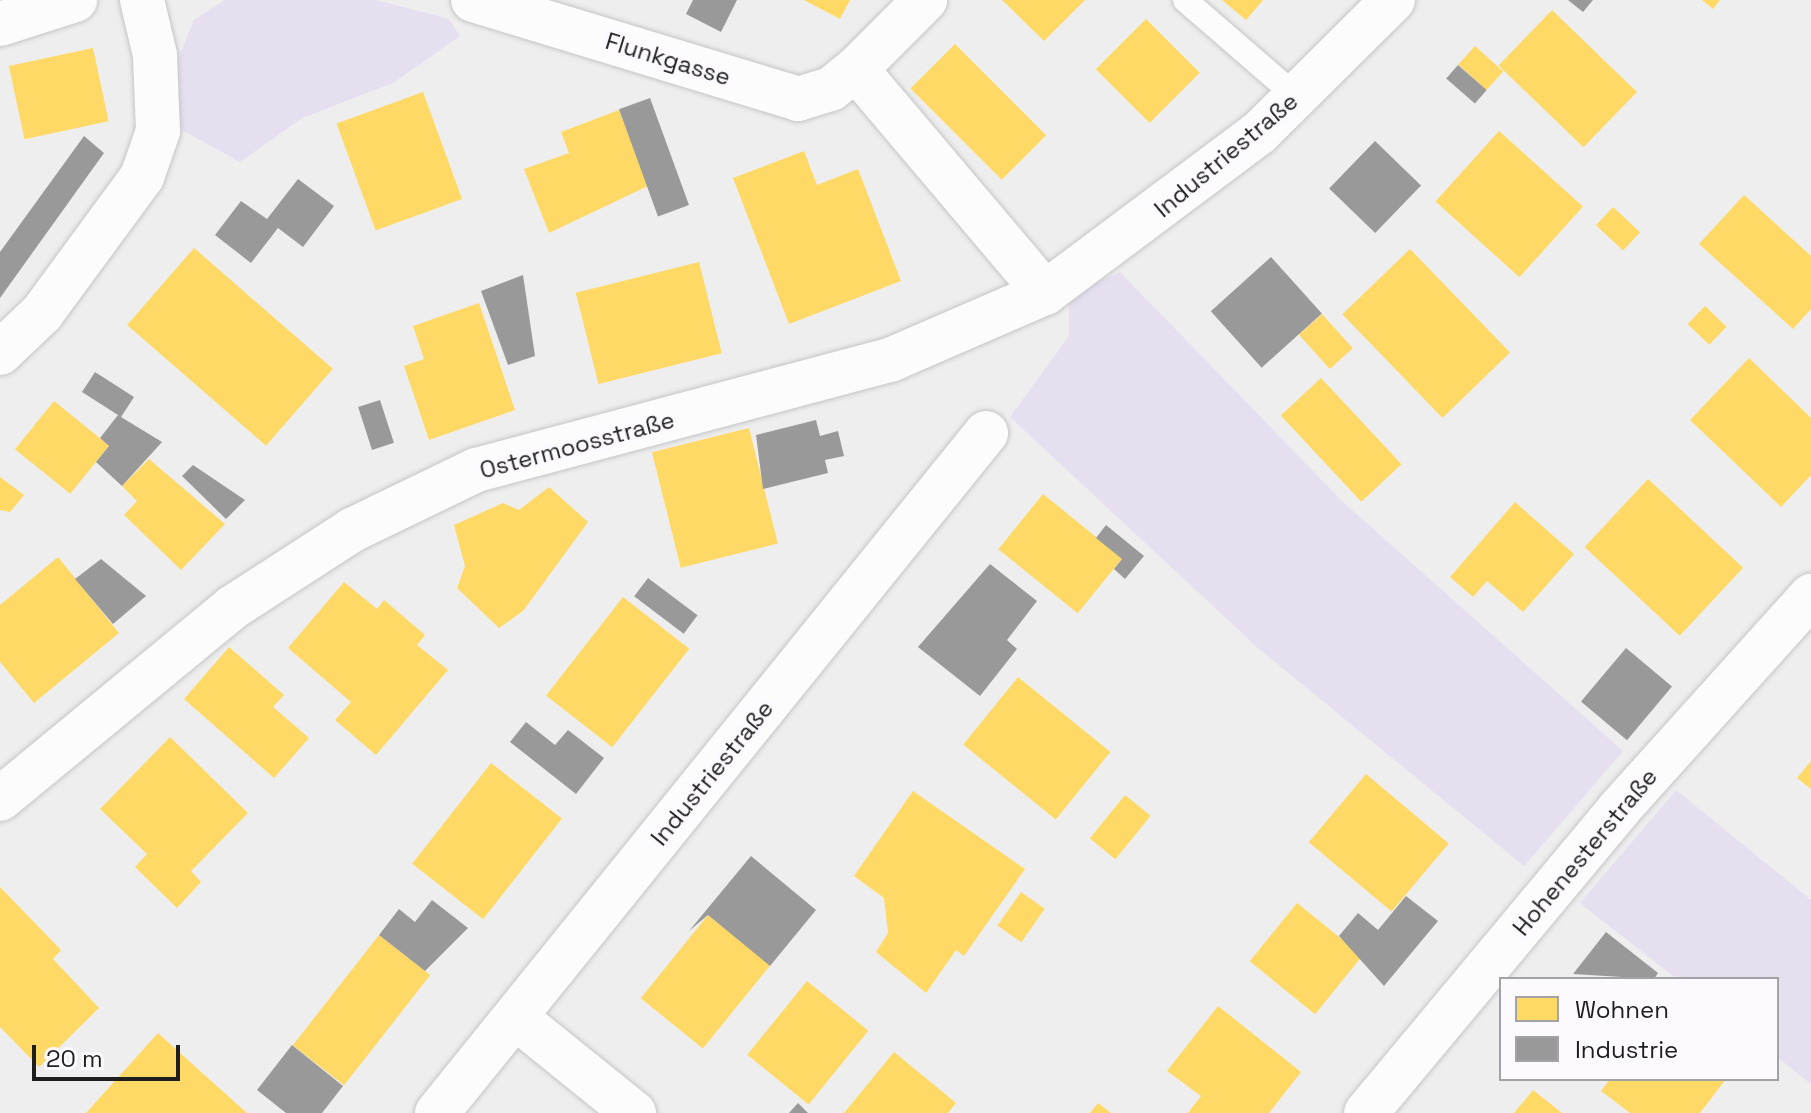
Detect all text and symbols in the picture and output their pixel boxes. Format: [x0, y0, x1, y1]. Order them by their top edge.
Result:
street label: Flunkgasse [602, 26, 734, 92]
street label: Industriestraße [1148, 87, 1304, 223]
street label: Ostermoosstraße [476, 405, 678, 485]
street label: Industriestraße [645, 695, 779, 851]
street label: Hohenesterstraße [1507, 762, 1663, 942]
legend [1499, 977, 1779, 1081]
text: Wohnen [1575, 994, 1669, 1025]
scale bar [36, 1029, 184, 1079]
text: Industrie [1575, 1034, 1678, 1065]
text: 20 m [46, 1043, 103, 1074]

